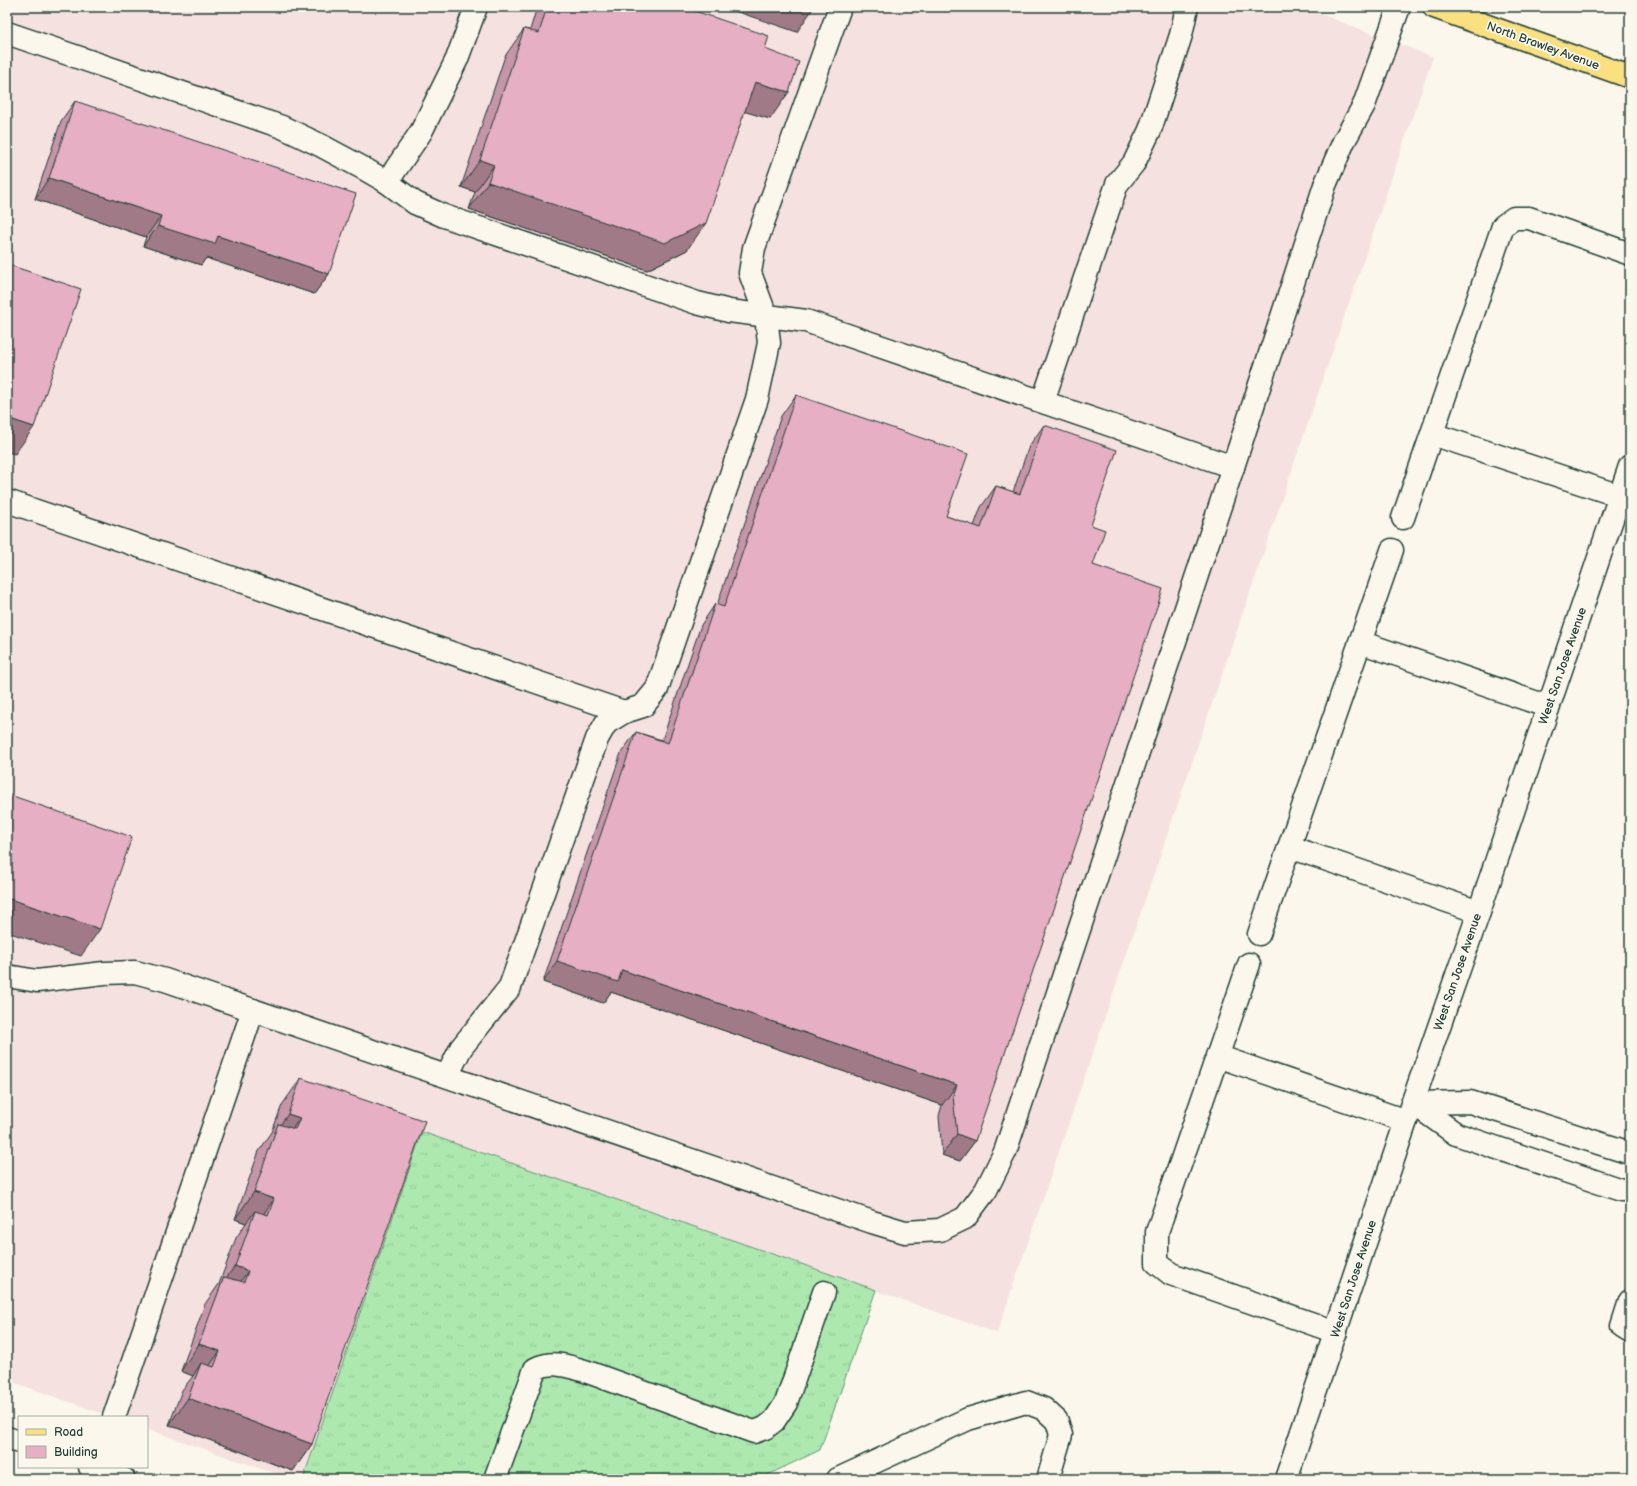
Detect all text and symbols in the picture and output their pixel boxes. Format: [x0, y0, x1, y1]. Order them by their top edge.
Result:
street label: North Brawley Avenue [1485, 19, 1601, 73]
street label: West San Jose Avenue [1536, 605, 1590, 727]
street label: West San Jose Avenue [1431, 911, 1485, 1033]
street label: West San Jose Avenue [1328, 1218, 1380, 1340]
legend [18, 1416, 148, 1468]
text: Road [54, 1425, 83, 1440]
text: Building [54, 1445, 98, 1460]

